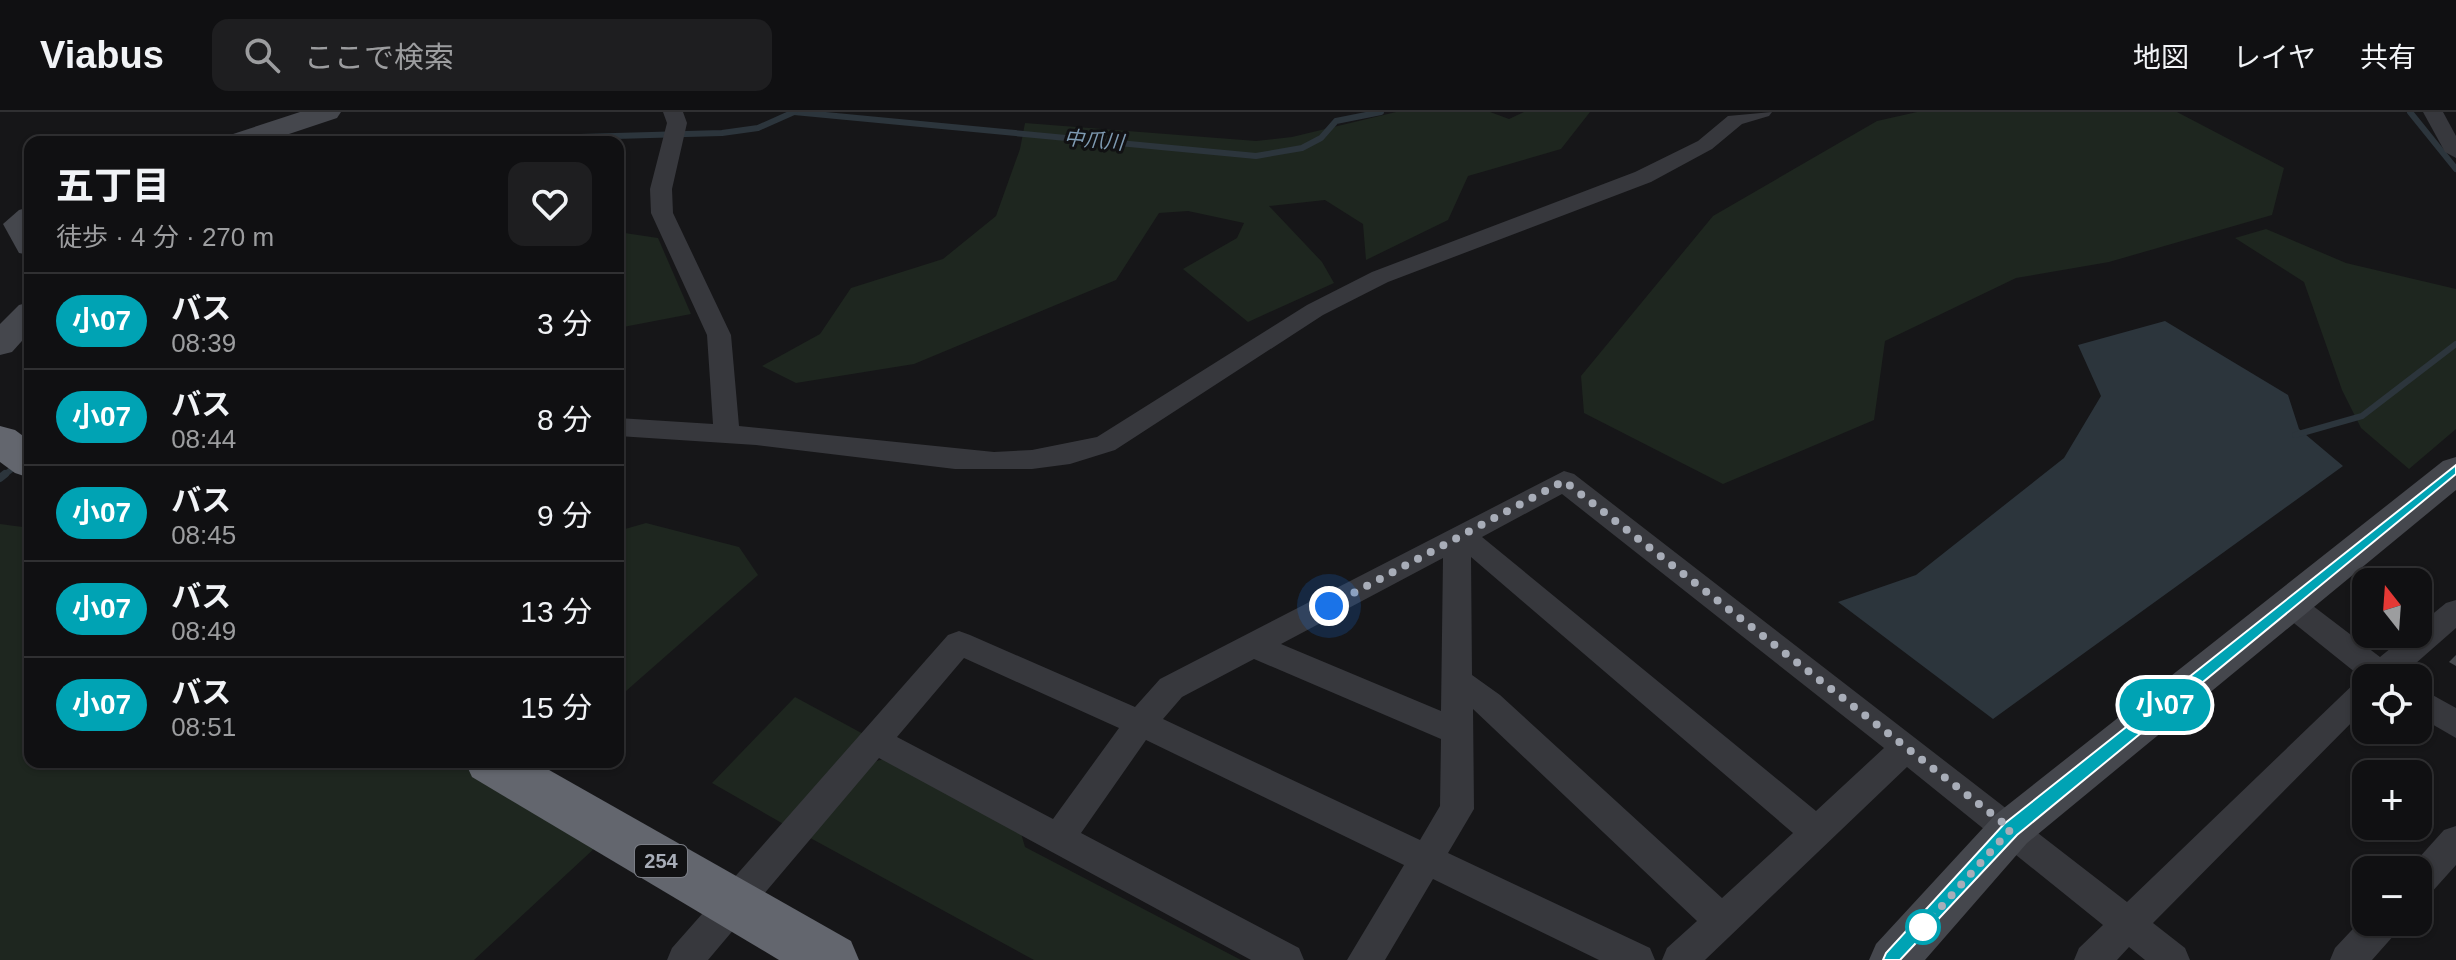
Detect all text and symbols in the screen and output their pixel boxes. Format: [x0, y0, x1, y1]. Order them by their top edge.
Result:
search box [212, 19, 772, 91]
icon: search [240, 33, 284, 77]
text: Viabus [40, 34, 164, 76]
text: ここで検索 [304, 41, 454, 74]
text: 地図 [2133, 42, 2189, 73]
text: レイヤ [2233, 42, 2316, 73]
text: 共有 [2360, 42, 2416, 73]
water label: 中爪川 [1063, 126, 1127, 154]
button: heart [508, 162, 592, 246]
text: 五丁目 [56, 165, 170, 207]
text: 徒歩 · 4 分 · 270 m [56, 222, 274, 252]
text: バス [171, 292, 231, 325]
text: 小07 [72, 305, 131, 336]
text: 3 分 [537, 307, 592, 340]
text: 08:39 [171, 328, 236, 358]
text: バス [171, 388, 231, 421]
text: 小07 [72, 401, 131, 432]
text: 8 分 [537, 403, 592, 436]
text: 08:44 [171, 424, 236, 454]
text: バス [171, 484, 231, 517]
text: 小07 [72, 497, 131, 528]
text: 9 分 [537, 499, 592, 532]
text: 08:45 [171, 520, 236, 550]
north arrow [2352, 568, 2432, 648]
map controls [2352, 568, 2432, 936]
text: バス [171, 580, 231, 613]
your location [1309, 586, 1349, 626]
text: 小07 [72, 593, 131, 624]
text: 13 分 [520, 595, 592, 628]
text: 08:49 [171, 616, 236, 646]
button: locate [2352, 664, 2432, 744]
text: バス [171, 676, 231, 709]
line badge: 小07 [2119, 679, 2211, 731]
text: 小07 [72, 689, 131, 720]
text: 小07 [2135, 689, 2195, 720]
text: 15 分 [520, 691, 592, 724]
text: 08:51 [171, 712, 236, 742]
button: + [2352, 760, 2432, 840]
road number: 254 [635, 845, 687, 877]
button: − [2352, 856, 2432, 936]
unlabelled marker [1906, 910, 1940, 944]

